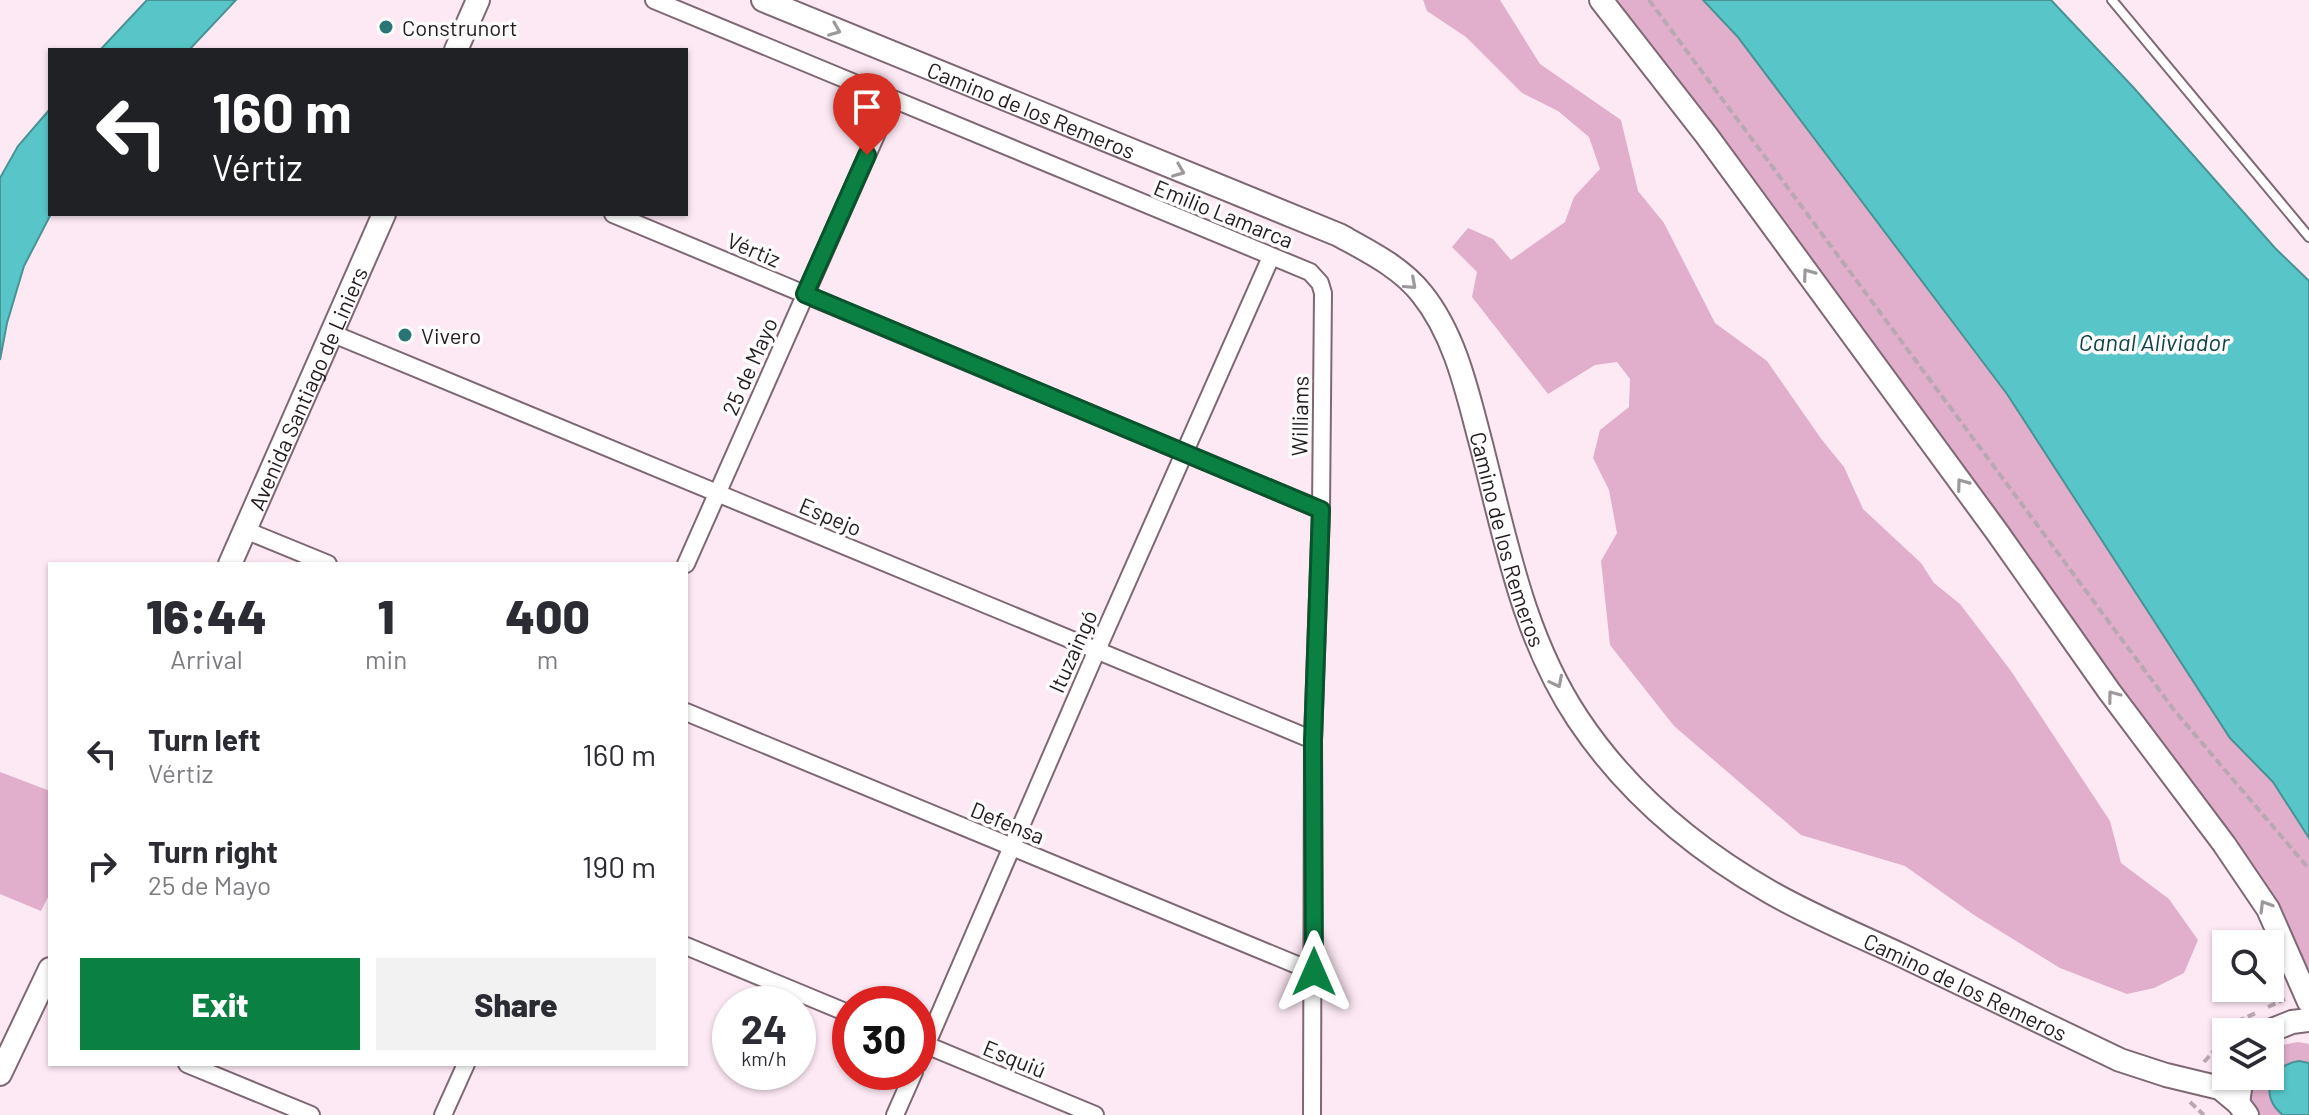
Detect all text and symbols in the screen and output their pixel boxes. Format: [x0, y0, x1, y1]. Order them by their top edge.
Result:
place label: Construnort [402, 14, 518, 40]
marker: Construnort [377, 18, 395, 36]
one-way arrow [827, 20, 841, 36]
street label: Camino de los Remeros [924, 56, 1139, 164]
pin [833, 73, 901, 155]
text: 160 m [212, 77, 352, 144]
icon: left [80, 80, 184, 184]
icon: arrive [845, 85, 889, 129]
text: Vértiz [212, 145, 303, 188]
one-way arrow [1171, 161, 1185, 177]
street label: Emilio Lamarca [1151, 173, 1297, 253]
street label: Vértiz [723, 226, 785, 272]
street label: Avenida Santiago de Liniers [243, 263, 372, 514]
one-way arrow [1803, 269, 1818, 283]
one-way arrow [1402, 274, 1417, 289]
street label: 25 de Mayo [716, 313, 782, 419]
place label: Vivero [421, 322, 481, 348]
marker: Vivero [396, 326, 414, 344]
water label: Canal Aliviador [2079, 327, 2231, 356]
street label: Williams [1285, 375, 1313, 457]
street label: Camino de los Remeros [1465, 429, 1551, 650]
one-way arrow [1957, 479, 1971, 493]
street label: Espejo [796, 491, 866, 541]
text: 16:44 [146, 586, 267, 644]
text: 1 [378, 586, 395, 644]
text: 400 [505, 586, 590, 644]
street label: Ituzaingó [1042, 606, 1102, 696]
text: Arrival [170, 643, 243, 674]
text: min [365, 643, 407, 674]
text: m [537, 643, 558, 674]
one-way arrow [1547, 674, 1563, 689]
one-way arrow [2108, 690, 2122, 705]
text: Turn left [148, 721, 261, 757]
icon: left [80, 732, 124, 776]
text: 160 m [582, 736, 656, 772]
text: Vértiz [148, 757, 213, 788]
street label: Defensa [967, 795, 1049, 849]
text: Turn right [148, 833, 278, 869]
icon: right [80, 844, 124, 888]
text: 190 m [582, 848, 656, 884]
text: 25 de Mayo [148, 869, 271, 900]
one-way arrow [2259, 900, 2275, 915]
street label: Camino de los Remeros [1860, 927, 2071, 1046]
position arrow [1272, 930, 1356, 1014]
map controls [2212, 930, 2284, 1090]
button: search [2212, 930, 2284, 1002]
button: Exit [80, 958, 360, 1050]
button: Share [376, 958, 656, 1050]
speed limit sign: 30 [832, 986, 936, 1090]
text: 24 [741, 1004, 787, 1052]
button: layers [2212, 1018, 2284, 1090]
street label: Esquiú [980, 1034, 1050, 1082]
text: km/h [741, 1046, 787, 1070]

